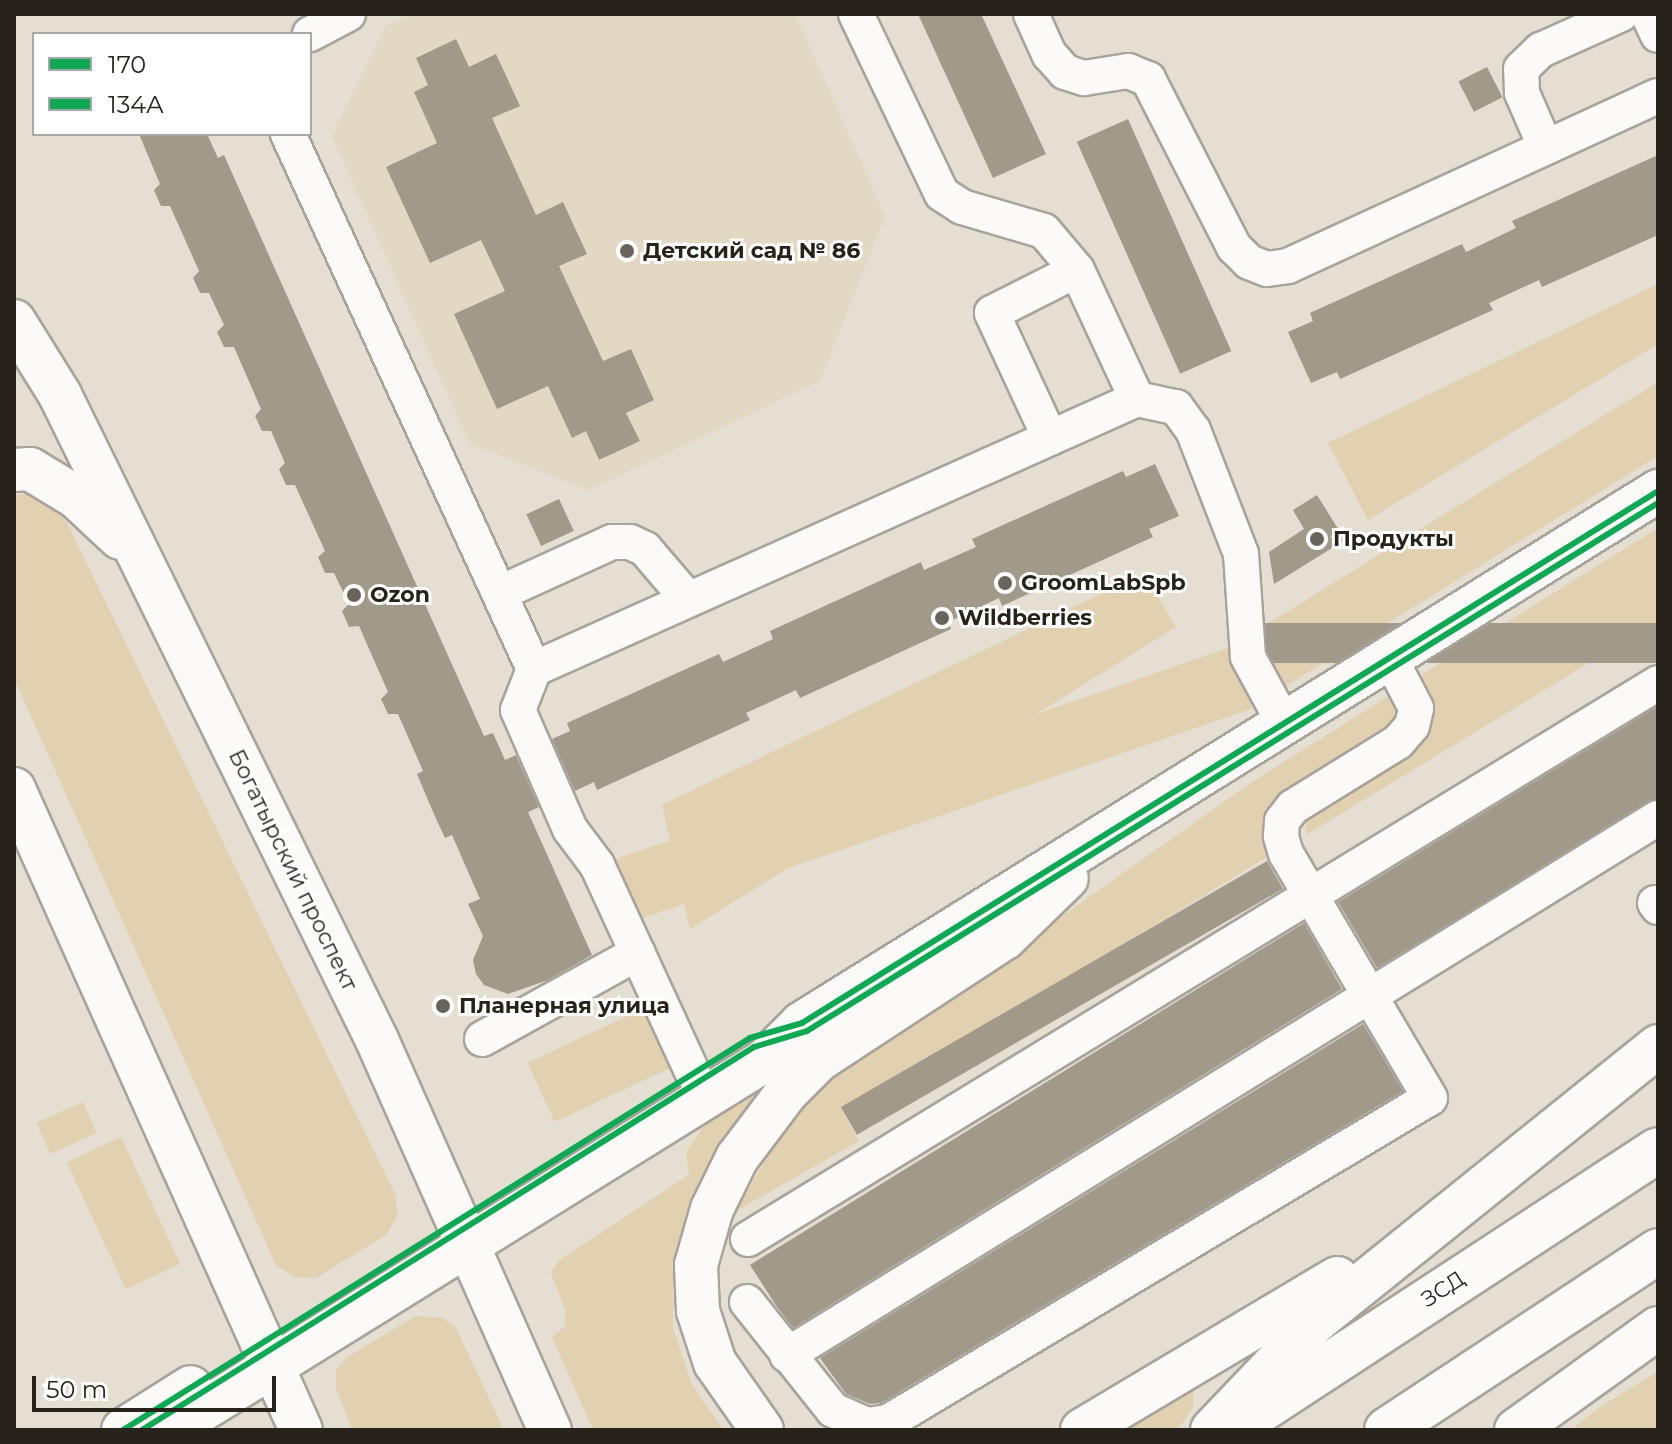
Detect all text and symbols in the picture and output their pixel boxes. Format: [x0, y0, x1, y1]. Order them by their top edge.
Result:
legend [32, 32, 312, 136]
text: 170 [108, 50, 146, 79]
text: 134А [108, 90, 164, 119]
place label: Детский сад № 86 [643, 238, 860, 264]
marker: Детский сад № 86 [618, 242, 636, 260]
place label: Продукты [1333, 526, 1454, 552]
marker: Продукты [1308, 530, 1326, 548]
place label: GroomLabSpb [1021, 570, 1186, 596]
marker: GroomLabSpb [996, 574, 1014, 592]
place label: Ozon [370, 582, 430, 608]
marker: Ozon [345, 586, 363, 604]
place label: Wildberries [958, 605, 1092, 631]
marker: Wildberries [933, 609, 951, 627]
street label: Богатырский проспект [223, 745, 363, 995]
place label: Планерная улица [459, 993, 670, 1019]
marker: Планерная улица [434, 997, 452, 1015]
street label: ЗСД [1416, 1265, 1470, 1313]
scale bar [36, 1360, 280, 1410]
text: 50 m [46, 1375, 107, 1404]

